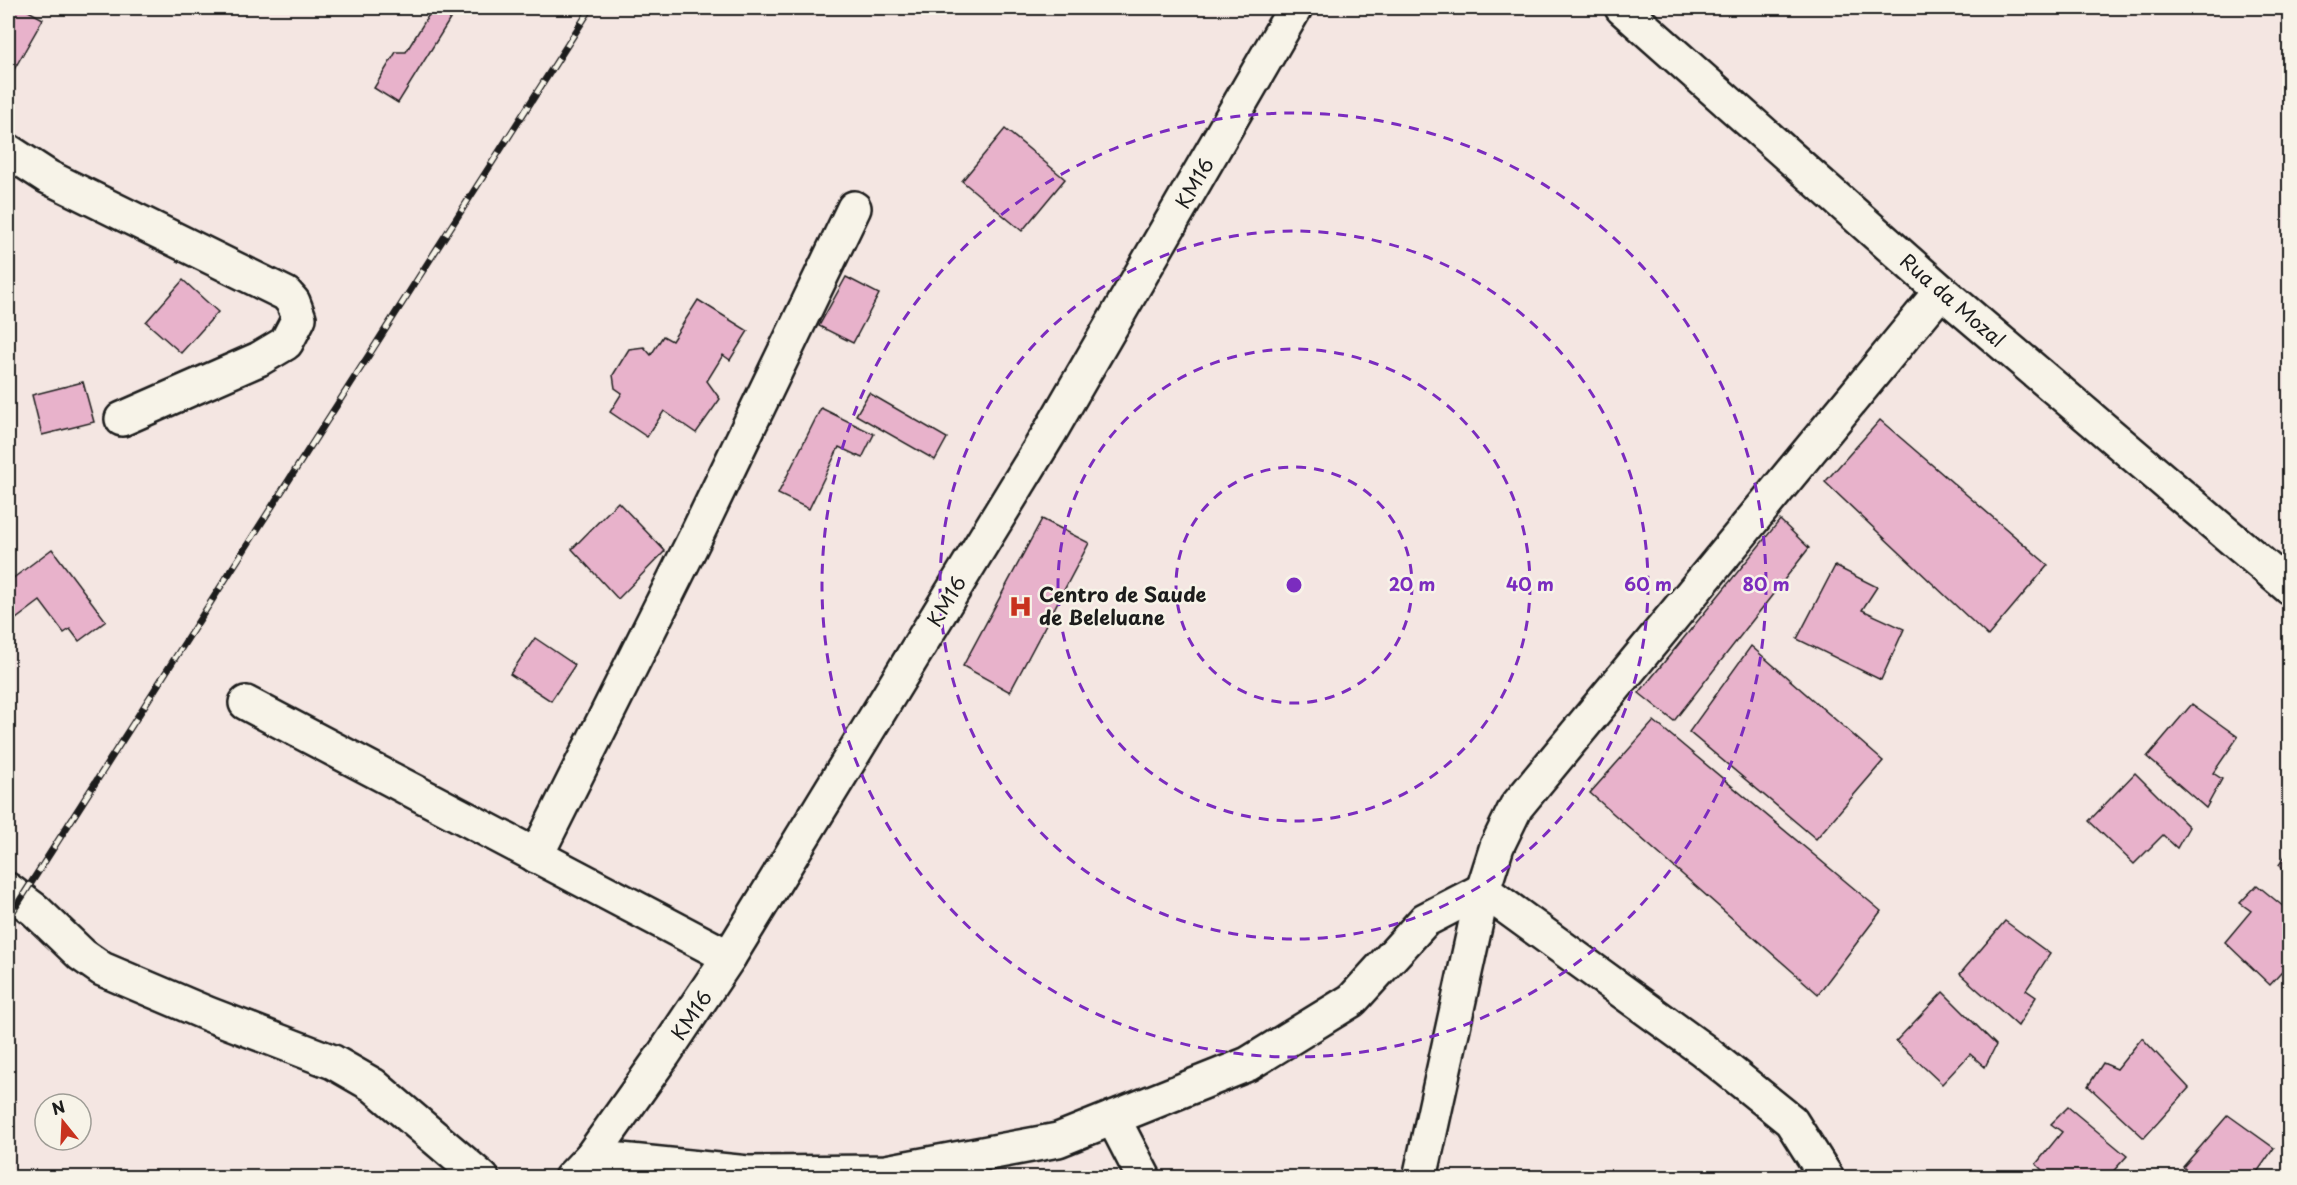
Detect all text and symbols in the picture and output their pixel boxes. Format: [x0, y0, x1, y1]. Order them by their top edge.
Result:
street label: KM16 [1167, 152, 1221, 214]
street label: Rua da Mozal [1894, 246, 2012, 354]
street label: KM16 [919, 570, 973, 632]
text: 20 m [1389, 570, 1435, 597]
text: 40 m [1506, 570, 1554, 597]
text: 60 m [1624, 570, 1672, 597]
text: 80 m [1742, 570, 1790, 597]
centre of rings [1284, 575, 1304, 595]
place label: Centro de Saude de Beleluane [1039, 579, 1207, 632]
hospital icon: Centro de Saude de Beleluane [1008, 593, 1034, 619]
street label: KM16 [663, 984, 719, 1046]
north arrow [33, 1092, 93, 1152]
text: N [48, 1093, 68, 1120]

